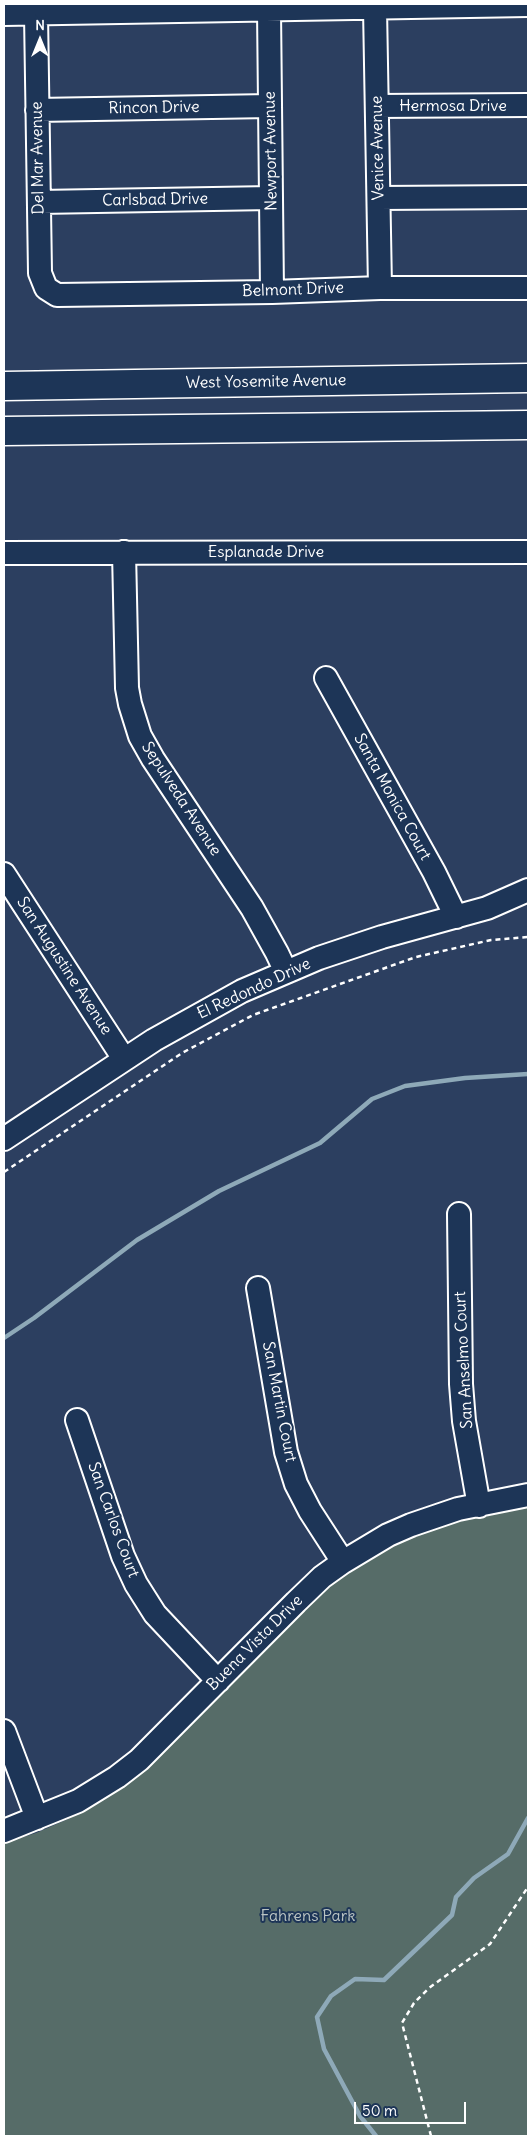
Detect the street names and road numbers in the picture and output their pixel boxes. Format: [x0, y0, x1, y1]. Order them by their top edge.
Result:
street label: Newport Avenue [260, 91, 282, 211]
street label: Venice Avenue [367, 95, 389, 201]
street label: Hermosa Drive [399, 96, 507, 116]
street label: Rincon Drive [108, 98, 200, 118]
street label: Del Mar Avenue [27, 101, 49, 215]
street label: Carlsbad Drive [102, 189, 208, 211]
street label: Belmont Drive [242, 279, 344, 301]
street label: West Yosemite Avenue [186, 371, 346, 393]
street label: Esplanade Drive [208, 542, 324, 562]
street label: Santa Monica Court [349, 730, 435, 864]
street label: Sepulveda Avenue [137, 738, 225, 860]
street label: San Augustine Avenue [12, 893, 116, 1039]
street label: El Redondo Drive [194, 954, 314, 1024]
street label: San Anselmo Court [451, 1291, 477, 1429]
street label: San Martin Court [258, 1340, 300, 1464]
street label: San Carlos Court [83, 1460, 143, 1580]
street label: Buena Vista Drive [203, 1591, 307, 1695]

